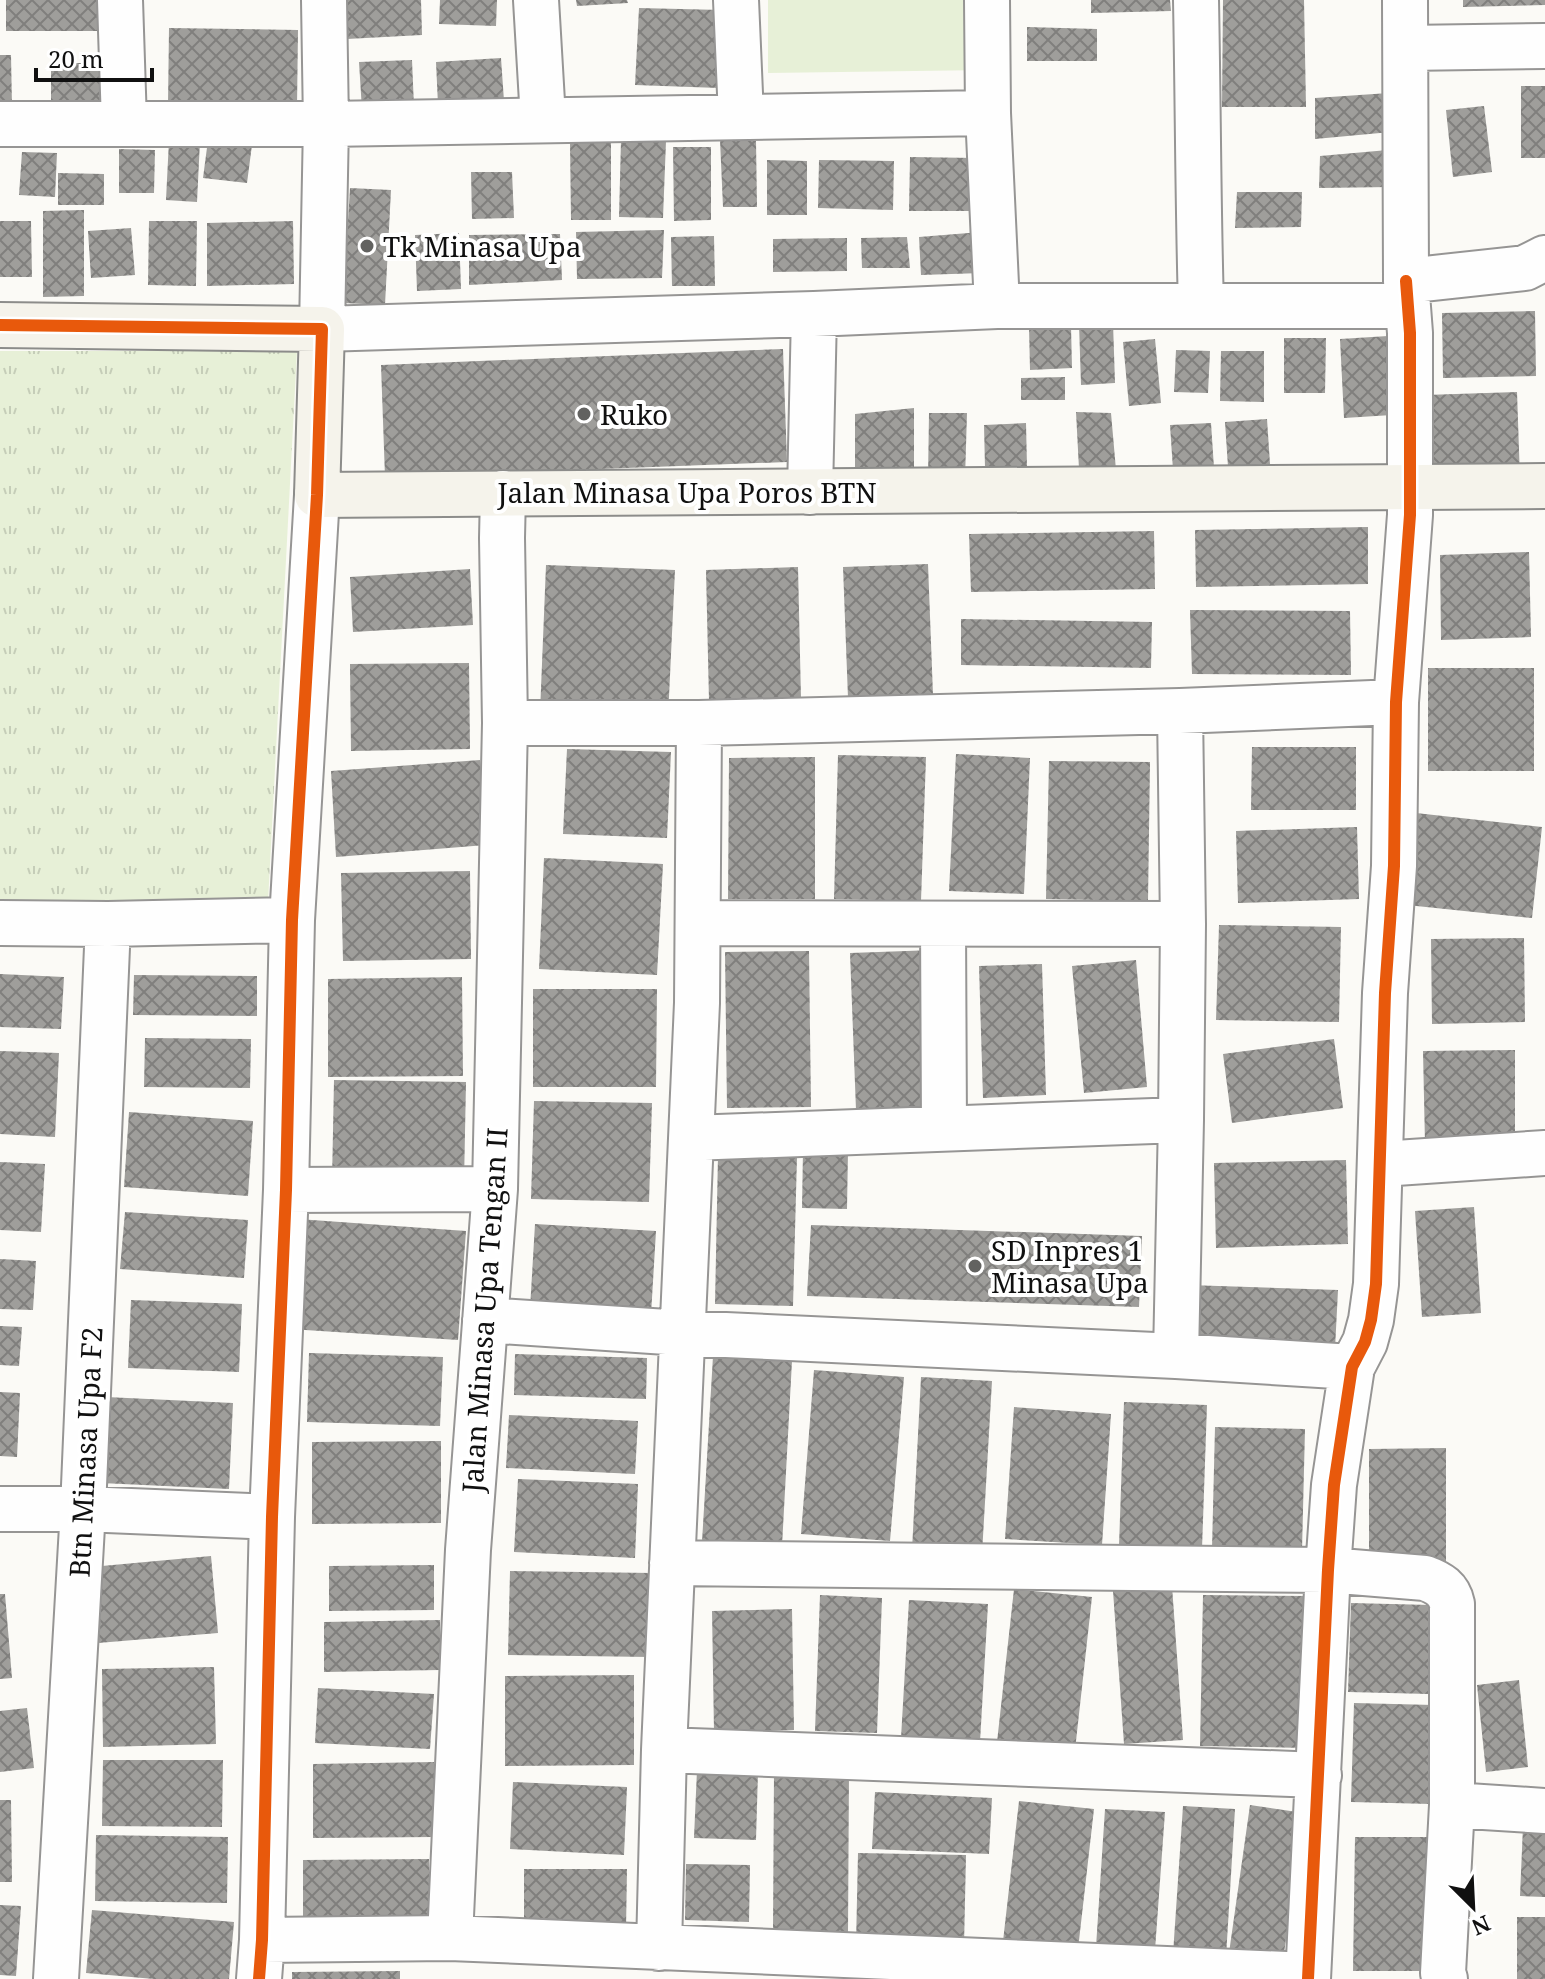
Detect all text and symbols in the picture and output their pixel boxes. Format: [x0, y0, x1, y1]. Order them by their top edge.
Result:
scale bar [36, 32, 152, 82]
text: 20 m [48, 42, 104, 75]
place label: Tk Minasa Upa [383, 227, 582, 265]
marker: Tk Minasa Upa [358, 237, 376, 255]
place label: Ruko [600, 395, 668, 433]
marker: Ruko [575, 405, 593, 423]
street label: Jalan Minasa Upa Poros BTN [496, 473, 877, 511]
street label: Jalan Minasa Upa Tengan II [452, 1126, 516, 1495]
place label: SD Inpres 1 Minasa Upa [991, 1231, 1149, 1301]
marker: SD Inpres 1 Minasa Upa [966, 1257, 984, 1275]
street label: Btn Minasa Upa F2 [59, 1326, 111, 1578]
north arrow [1433, 1867, 1513, 1947]
text: N [1468, 1909, 1496, 1943]

